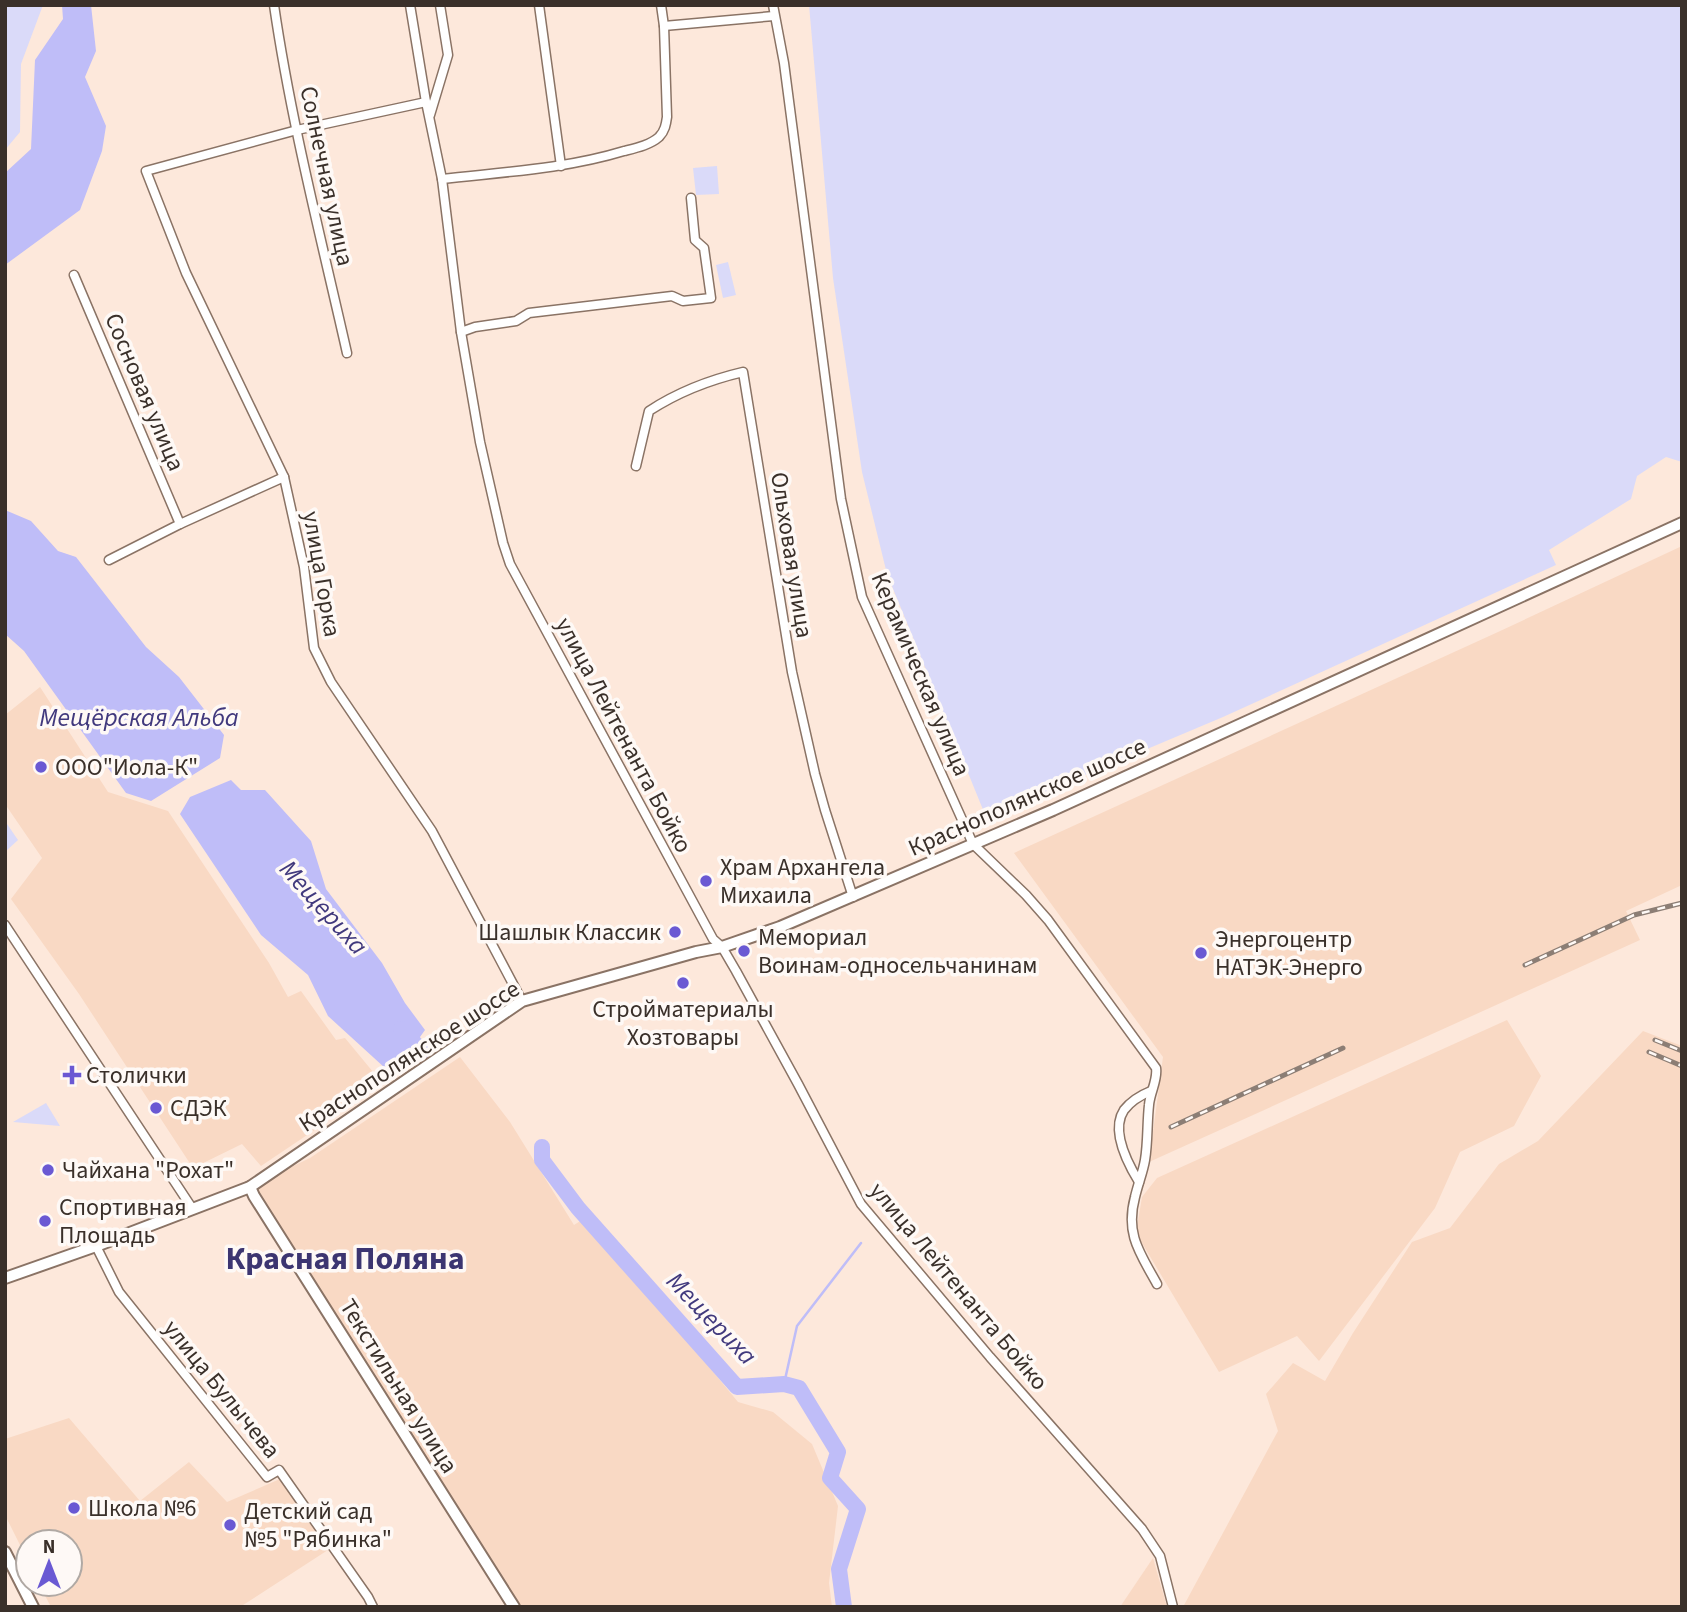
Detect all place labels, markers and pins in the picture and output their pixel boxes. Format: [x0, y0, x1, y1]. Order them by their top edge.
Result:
place label: ООО"Иола-К" [55, 750, 198, 785]
marker: ООО"Иола-К" [33, 759, 49, 775]
place label: Храм Архангела Михаила [720, 850, 885, 913]
marker: Храм Архангела Михаила [698, 873, 714, 889]
place label: Шашлык Классик [478, 915, 661, 950]
place label: Мемориал Воинам-односельчанинам [758, 920, 1038, 983]
place label: Энергоцентр НАТЭК-Энерго [1215, 922, 1363, 985]
marker: Шашлык Классик [667, 924, 683, 940]
marker: Мемориал Воинам-односельчанинам [736, 943, 752, 959]
marker: Энергоцентр НАТЭК-Энерго [1193, 945, 1209, 961]
marker: Стройматериалы Хозтовары [675, 975, 691, 991]
place label: Стройматериалы Хозтовары [592, 992, 774, 1055]
place label: Столички [86, 1058, 187, 1093]
marker: Столички [64, 1067, 80, 1083]
place label: СДЭК [170, 1091, 227, 1126]
marker: СДЭК [148, 1100, 164, 1116]
place label: Чайхана "Рохат" [62, 1153, 234, 1188]
marker: Чайхана "Рохат" [40, 1162, 56, 1178]
place label: Спортивная Площадь [59, 1190, 187, 1253]
marker: Спортивная Площадь [37, 1213, 53, 1229]
place label: Школа №6 [88, 1491, 197, 1526]
place label: Детский сад №5 "Рябинка" [244, 1494, 392, 1557]
marker: Школа №6 [66, 1500, 82, 1516]
marker: Детский сад №5 "Рябинка" [222, 1517, 238, 1533]

